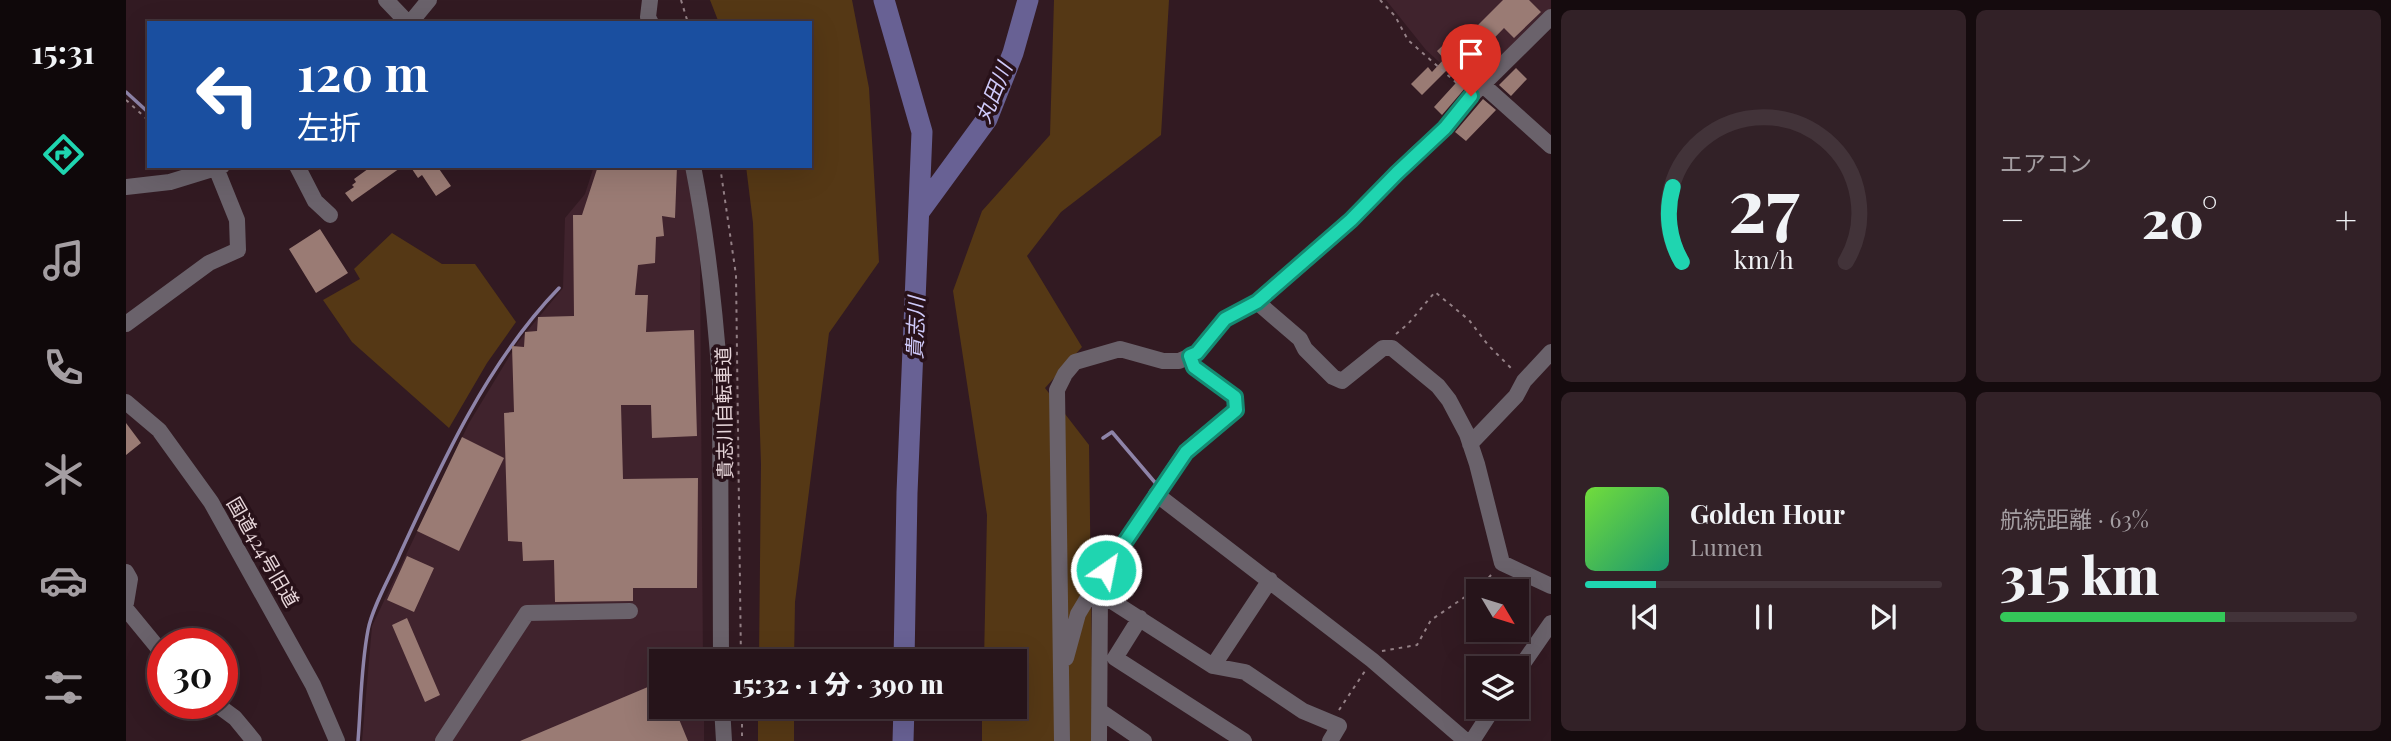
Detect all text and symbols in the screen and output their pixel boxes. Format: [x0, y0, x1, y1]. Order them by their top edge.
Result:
pin [1441, 24, 1501, 96]
text: 15:31 [31, 29, 95, 72]
icon: arrive [1452, 35, 1490, 73]
text: 120 m [297, 39, 429, 104]
icon: left [182, 49, 273, 140]
water label: 丸田川 [967, 56, 1018, 127]
text: 左折 [297, 104, 361, 147]
icon: directions [39, 130, 88, 179]
text: エアコン [2000, 147, 2092, 178]
text: 27 [1728, 153, 1800, 250]
text: 20° [2142, 183, 2218, 252]
text: − [2000, 193, 2025, 244]
text: + [2335, 193, 2357, 244]
icon: music [39, 236, 88, 285]
text: km/h [1734, 242, 1794, 275]
water label: 貴志川 [899, 294, 929, 360]
icon: phone [39, 343, 88, 392]
street label: 貴志川自転車道 [709, 346, 737, 480]
icon: climate [39, 450, 88, 499]
street label: 国道424号旧道 [222, 492, 306, 611]
text: Golden Hour [1690, 496, 1845, 531]
text: 航続距離 · 63% [2000, 503, 2149, 534]
text: Lumen [1690, 531, 1763, 562]
position arrow [1069, 533, 1143, 607]
text: 315 km [2000, 539, 2159, 608]
icon: car [39, 556, 88, 605]
north arrow [1466, 579, 1530, 642]
map controls [1466, 579, 1529, 719]
icon: previous [1626, 598, 1664, 636]
icon: pause [1745, 598, 1783, 636]
icon: next [1864, 598, 1902, 636]
speed limit sign: 30 [147, 628, 238, 719]
button: layers [1466, 656, 1529, 719]
icon: filters [39, 663, 88, 712]
text: 15:32 · 1 分 · 390 m [732, 666, 944, 701]

